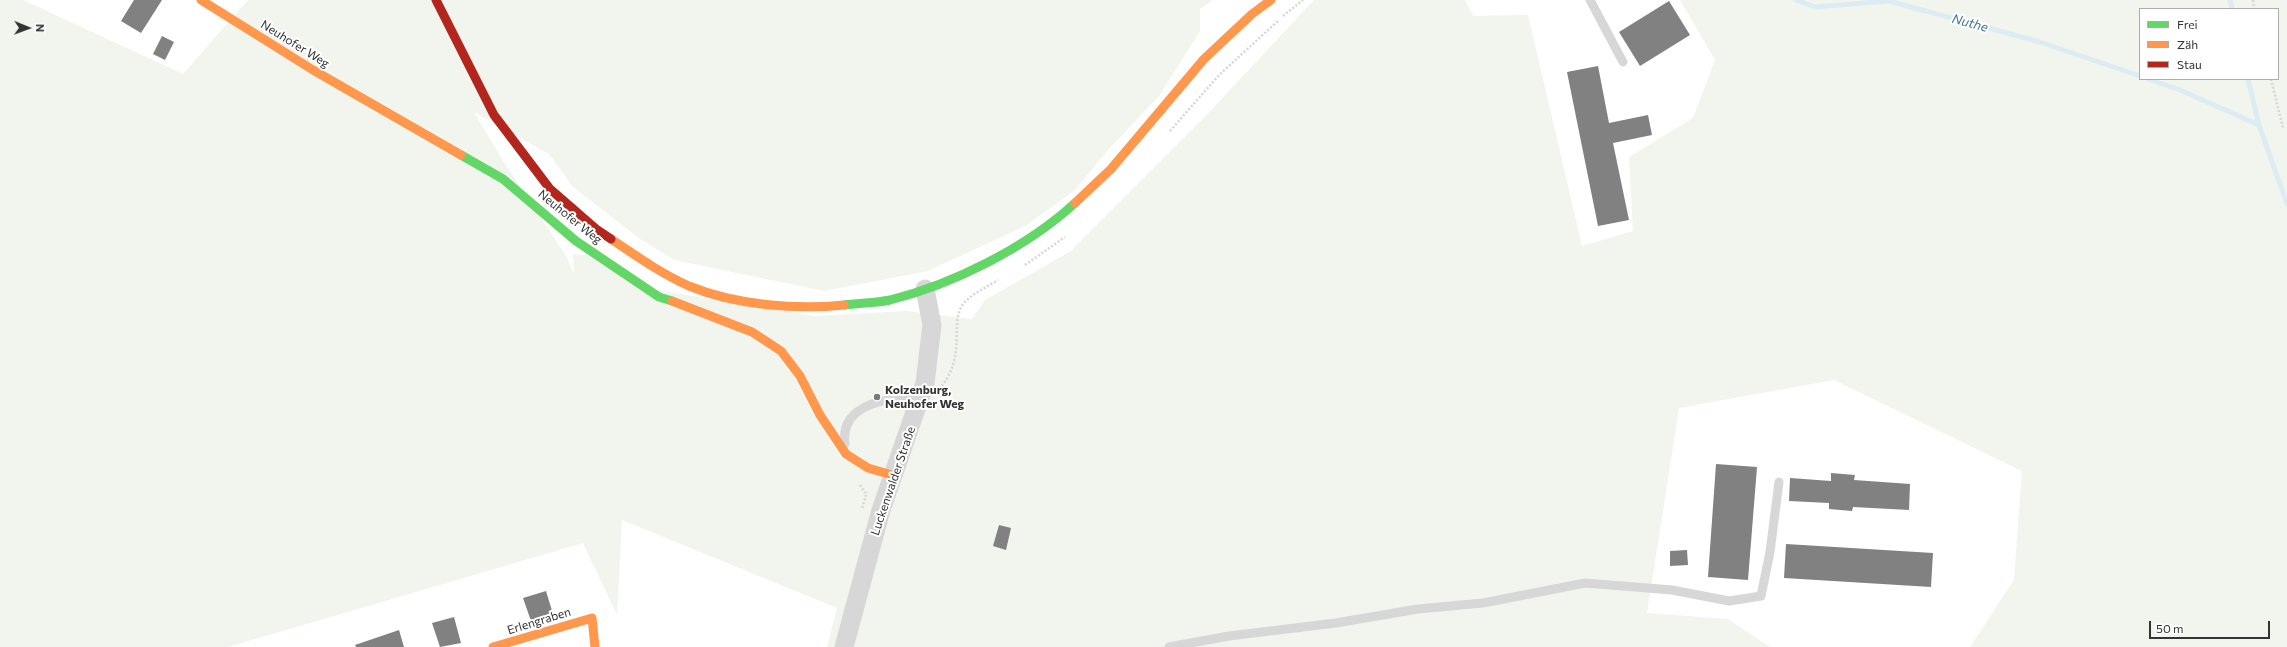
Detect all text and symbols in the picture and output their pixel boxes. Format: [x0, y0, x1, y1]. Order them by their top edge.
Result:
north arrow [8, 8, 48, 48]
legend [2139, 8, 2279, 80]
water label: Nuthe [1950, 11, 1990, 35]
street label: Neuhofer Weg [258, 17, 332, 71]
text: Frei [2177, 17, 2198, 31]
text: N [34, 24, 47, 32]
text: Zäh [2177, 37, 2198, 51]
text: Stau [2177, 57, 2202, 71]
street label: Neuhofer Weg [535, 187, 605, 247]
place label: Kolzenburg, Neuhofer Weg [885, 383, 964, 411]
marker: Kolzenburg, Neuhofer Weg [872, 392, 882, 402]
street label: Luckenwalder Straße [868, 425, 918, 537]
street label: Erlengraben [505, 604, 573, 638]
scale bar [2151, 613, 2272, 639]
text: 50 m [2156, 621, 2184, 635]

